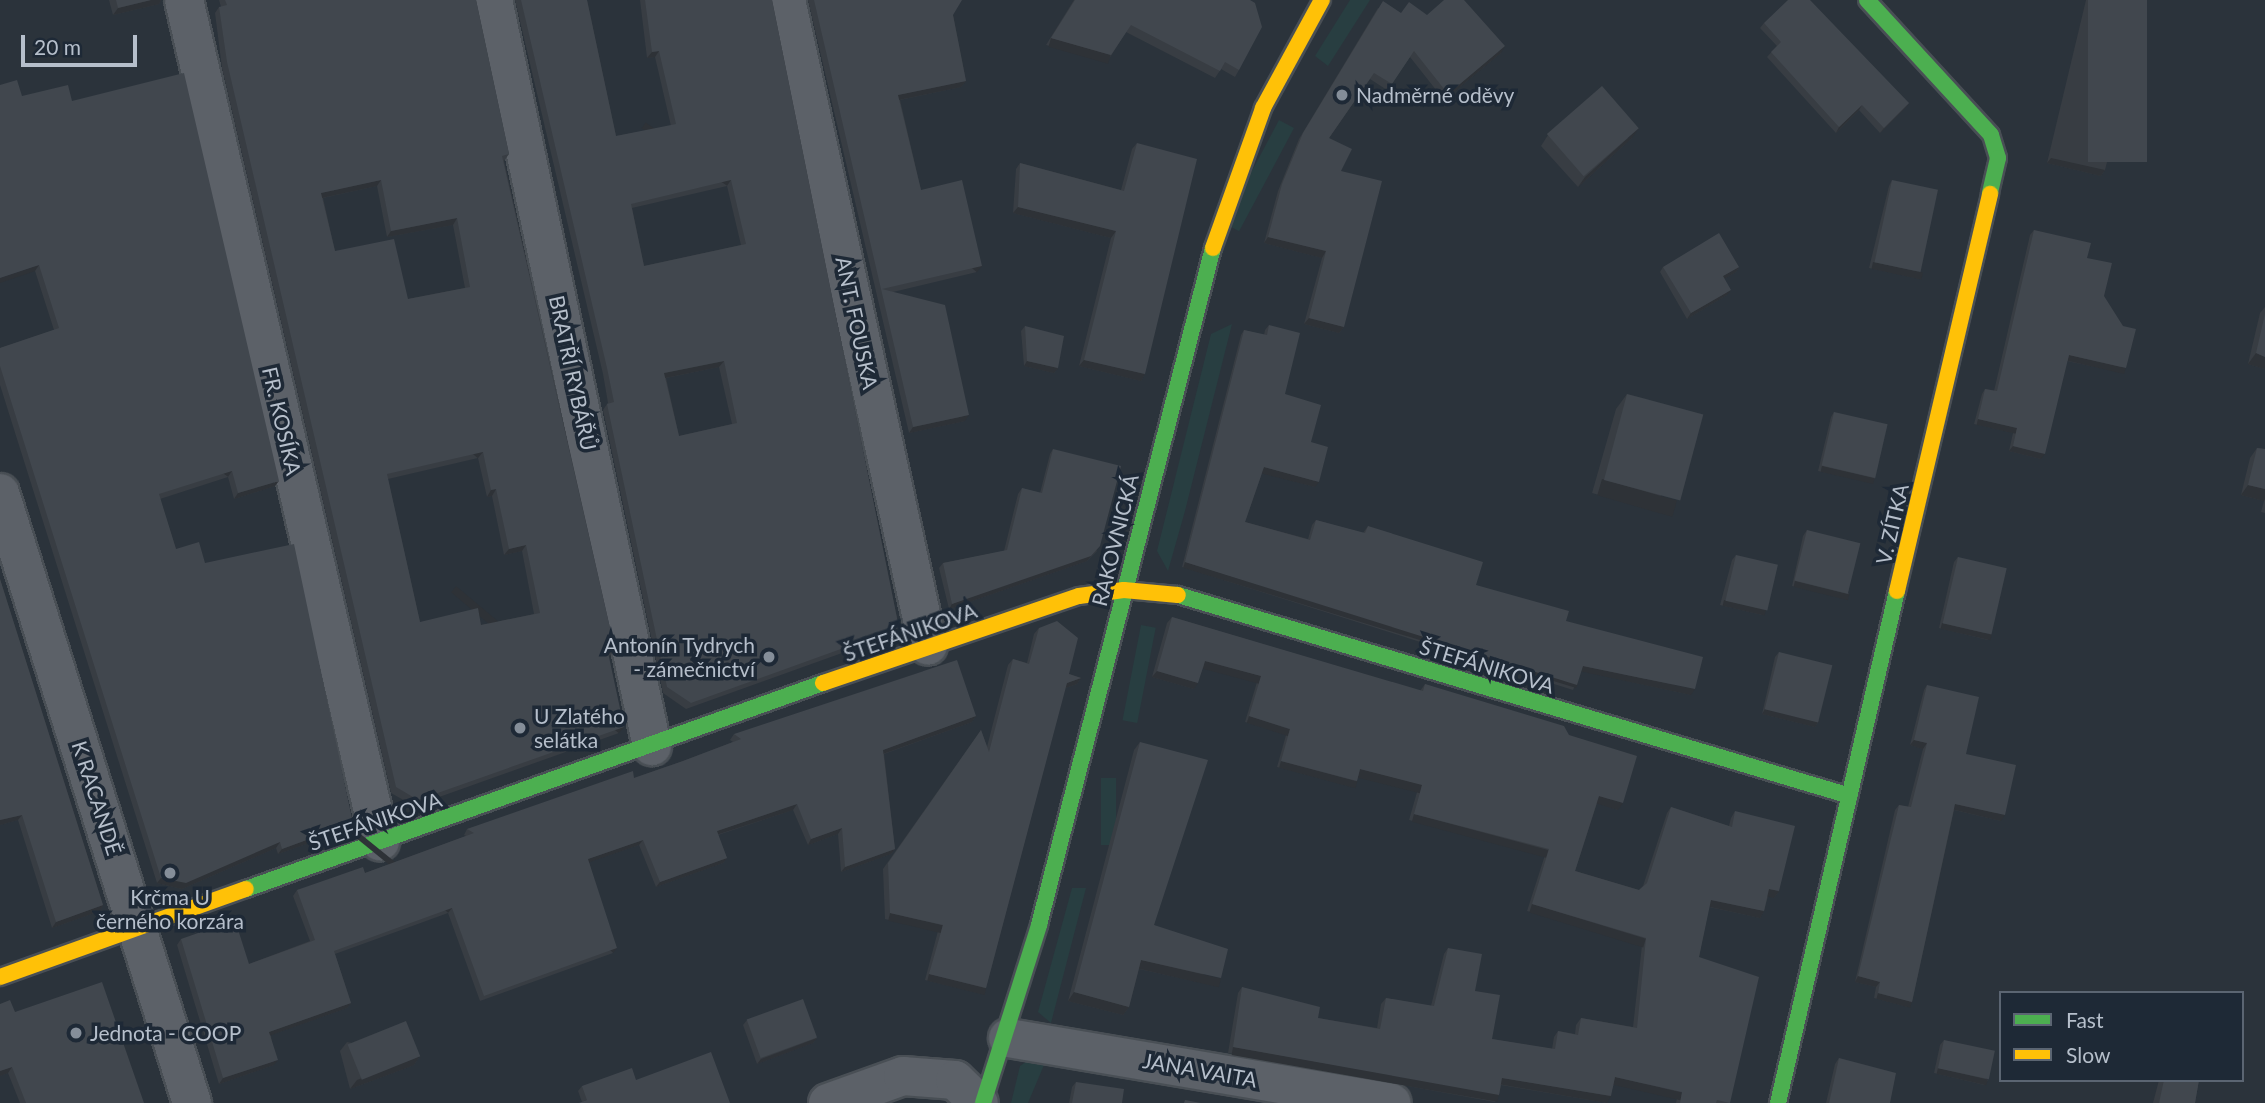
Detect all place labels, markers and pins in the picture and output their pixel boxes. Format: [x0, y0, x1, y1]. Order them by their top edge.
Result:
place label: Nadměrné oděvy [1356, 82, 1514, 108]
marker: Nadměrné oděvy [1334, 87, 1350, 103]
place label: Antonín Tydrych - zámečnictví [603, 632, 755, 682]
marker: Antonín Tydrych - zámečnictví [761, 649, 777, 665]
place label: U Zlatého selátka [534, 703, 625, 753]
marker: U Zlatého selátka [512, 720, 528, 736]
marker: Krčma U černého korzára [162, 865, 178, 881]
place label: Krčma U černého korzára [96, 884, 244, 934]
place label: Jednota - COOP [90, 1020, 241, 1046]
marker: Jednota - COOP [68, 1025, 84, 1041]

